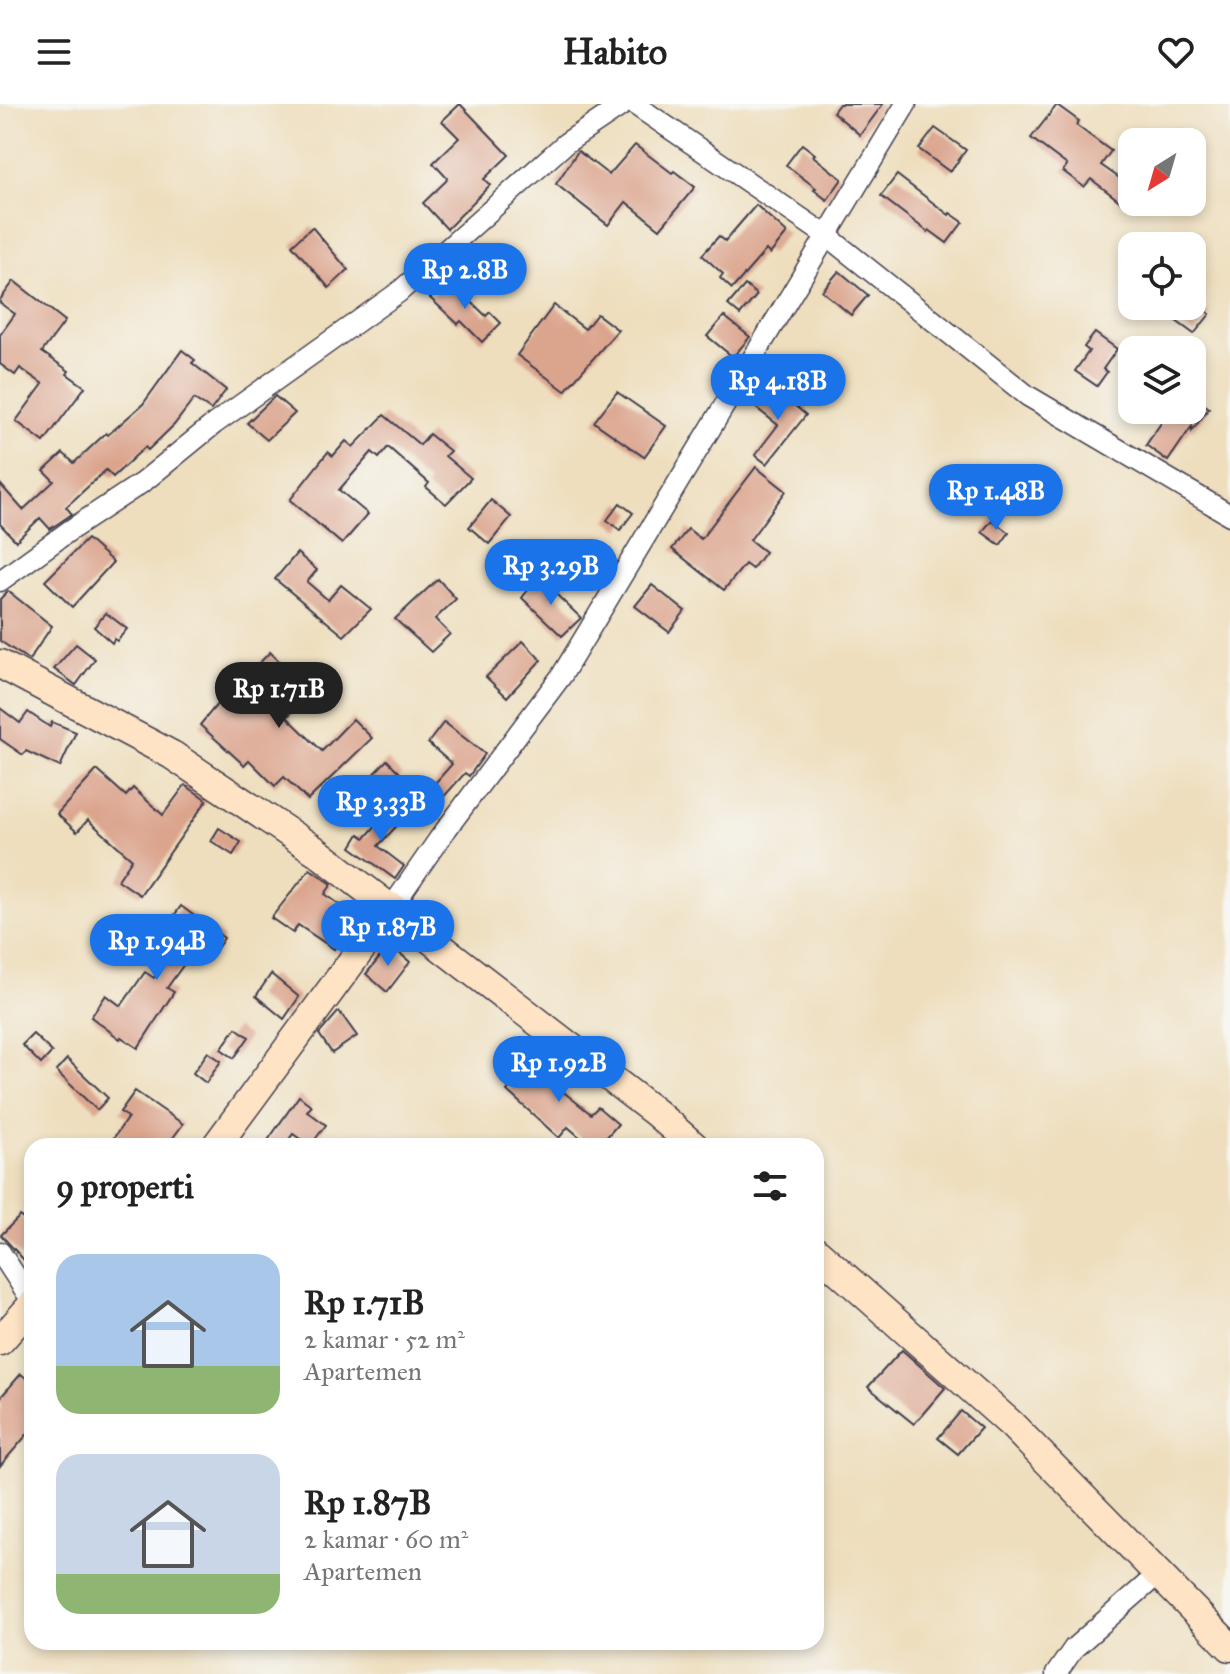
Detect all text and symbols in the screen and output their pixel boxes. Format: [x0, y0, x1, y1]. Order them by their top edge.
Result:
icon: menu [32, 30, 76, 74]
text: Habito [563, 30, 667, 74]
icon: heart [1154, 30, 1198, 74]
north arrow [1118, 128, 1206, 216]
map controls [1118, 128, 1206, 424]
button: locate [1118, 232, 1206, 320]
pin: Rp 2.8B [391, 243, 539, 311]
text: Rp 2.8B [422, 253, 508, 285]
button: layers [1118, 336, 1206, 424]
pin: Rp 4.18B [695, 354, 861, 422]
text: Rp 4.18B [729, 364, 827, 396]
pin: Rp 1.48B [913, 464, 1079, 532]
text: Rp 1.48B [947, 474, 1045, 506]
pin: Rp 3.29B [468, 539, 634, 607]
text: Rp 3.29B [503, 549, 599, 581]
pin: Rp 1.71B [196, 662, 362, 730]
text: Rp 1.71B [233, 672, 325, 704]
pin: Rp 3.33B [298, 775, 464, 843]
text: Rp 3.33B [336, 785, 426, 817]
pin: Rp 1.87B [305, 900, 471, 968]
text: Rp 1.87B [339, 910, 437, 942]
pin: Rp 1.94B [74, 914, 240, 982]
text: Rp 1.94B [108, 924, 206, 956]
pin: Rp 1.92B [476, 1036, 642, 1104]
text: Rp 1.92B [511, 1046, 607, 1078]
icon: filters [748, 1164, 792, 1208]
text: 9 properti [56, 1166, 194, 1207]
text: Rp 1.71B [304, 1282, 425, 1323]
icon: home [120, 1286, 216, 1382]
text: 2 kamar · 52 m² [304, 1323, 465, 1355]
text: Apartemen [304, 1355, 422, 1387]
text: Rp 1.87B [304, 1482, 431, 1523]
icon: home [120, 1486, 216, 1582]
text: 2 kamar · 60 m² [304, 1523, 468, 1555]
text: Apartemen [304, 1555, 422, 1587]

